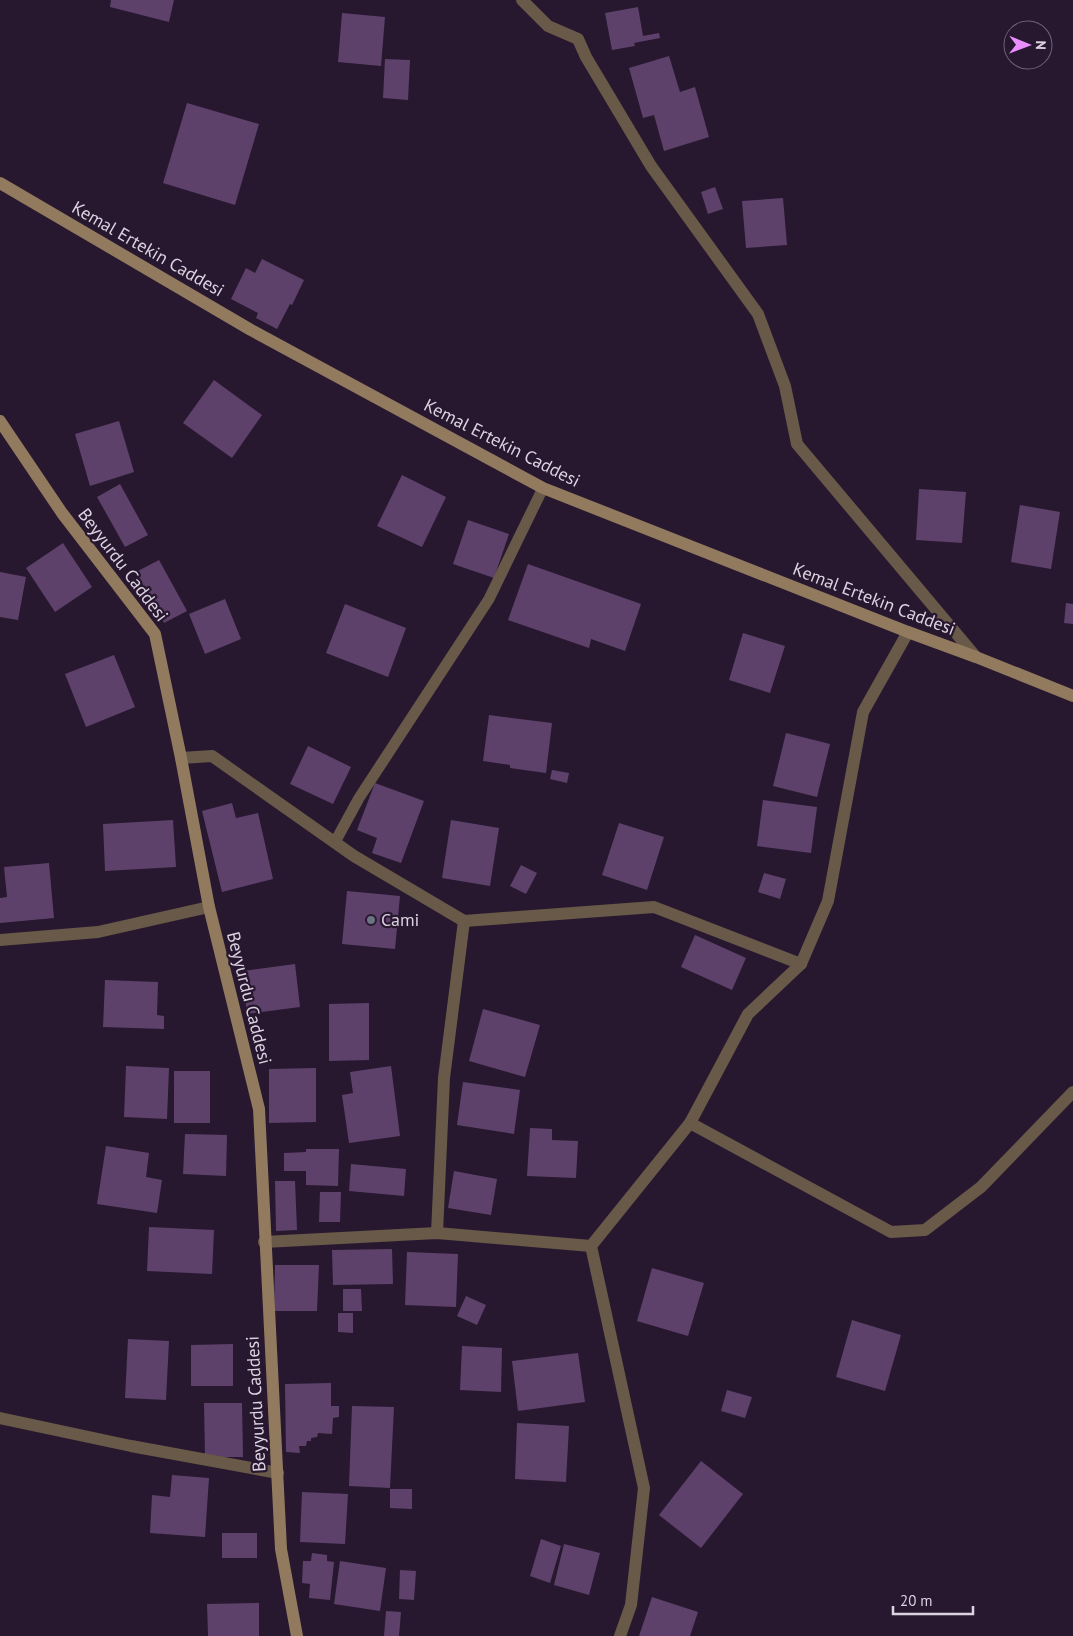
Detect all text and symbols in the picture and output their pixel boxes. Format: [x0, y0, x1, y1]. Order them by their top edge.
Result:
north arrow [1003, 20, 1053, 70]
text: N [1032, 40, 1050, 50]
street label: Kemal Ertekin Caddesi [68, 196, 229, 302]
street label: Kemal Ertekin Caddesi [420, 393, 584, 492]
street label: Beyyurdu Caddesi [73, 503, 174, 626]
street label: Kemal Ertekin Caddesi [790, 557, 959, 640]
place label: Cami [381, 908, 419, 931]
marker: Cami [365, 914, 377, 926]
street label: Beyyurdu Caddesi [222, 929, 277, 1067]
street label: Beyyurdu Caddesi [240, 1336, 271, 1473]
scale bar [893, 1584, 973, 1616]
text: 20 m [900, 1591, 933, 1610]

